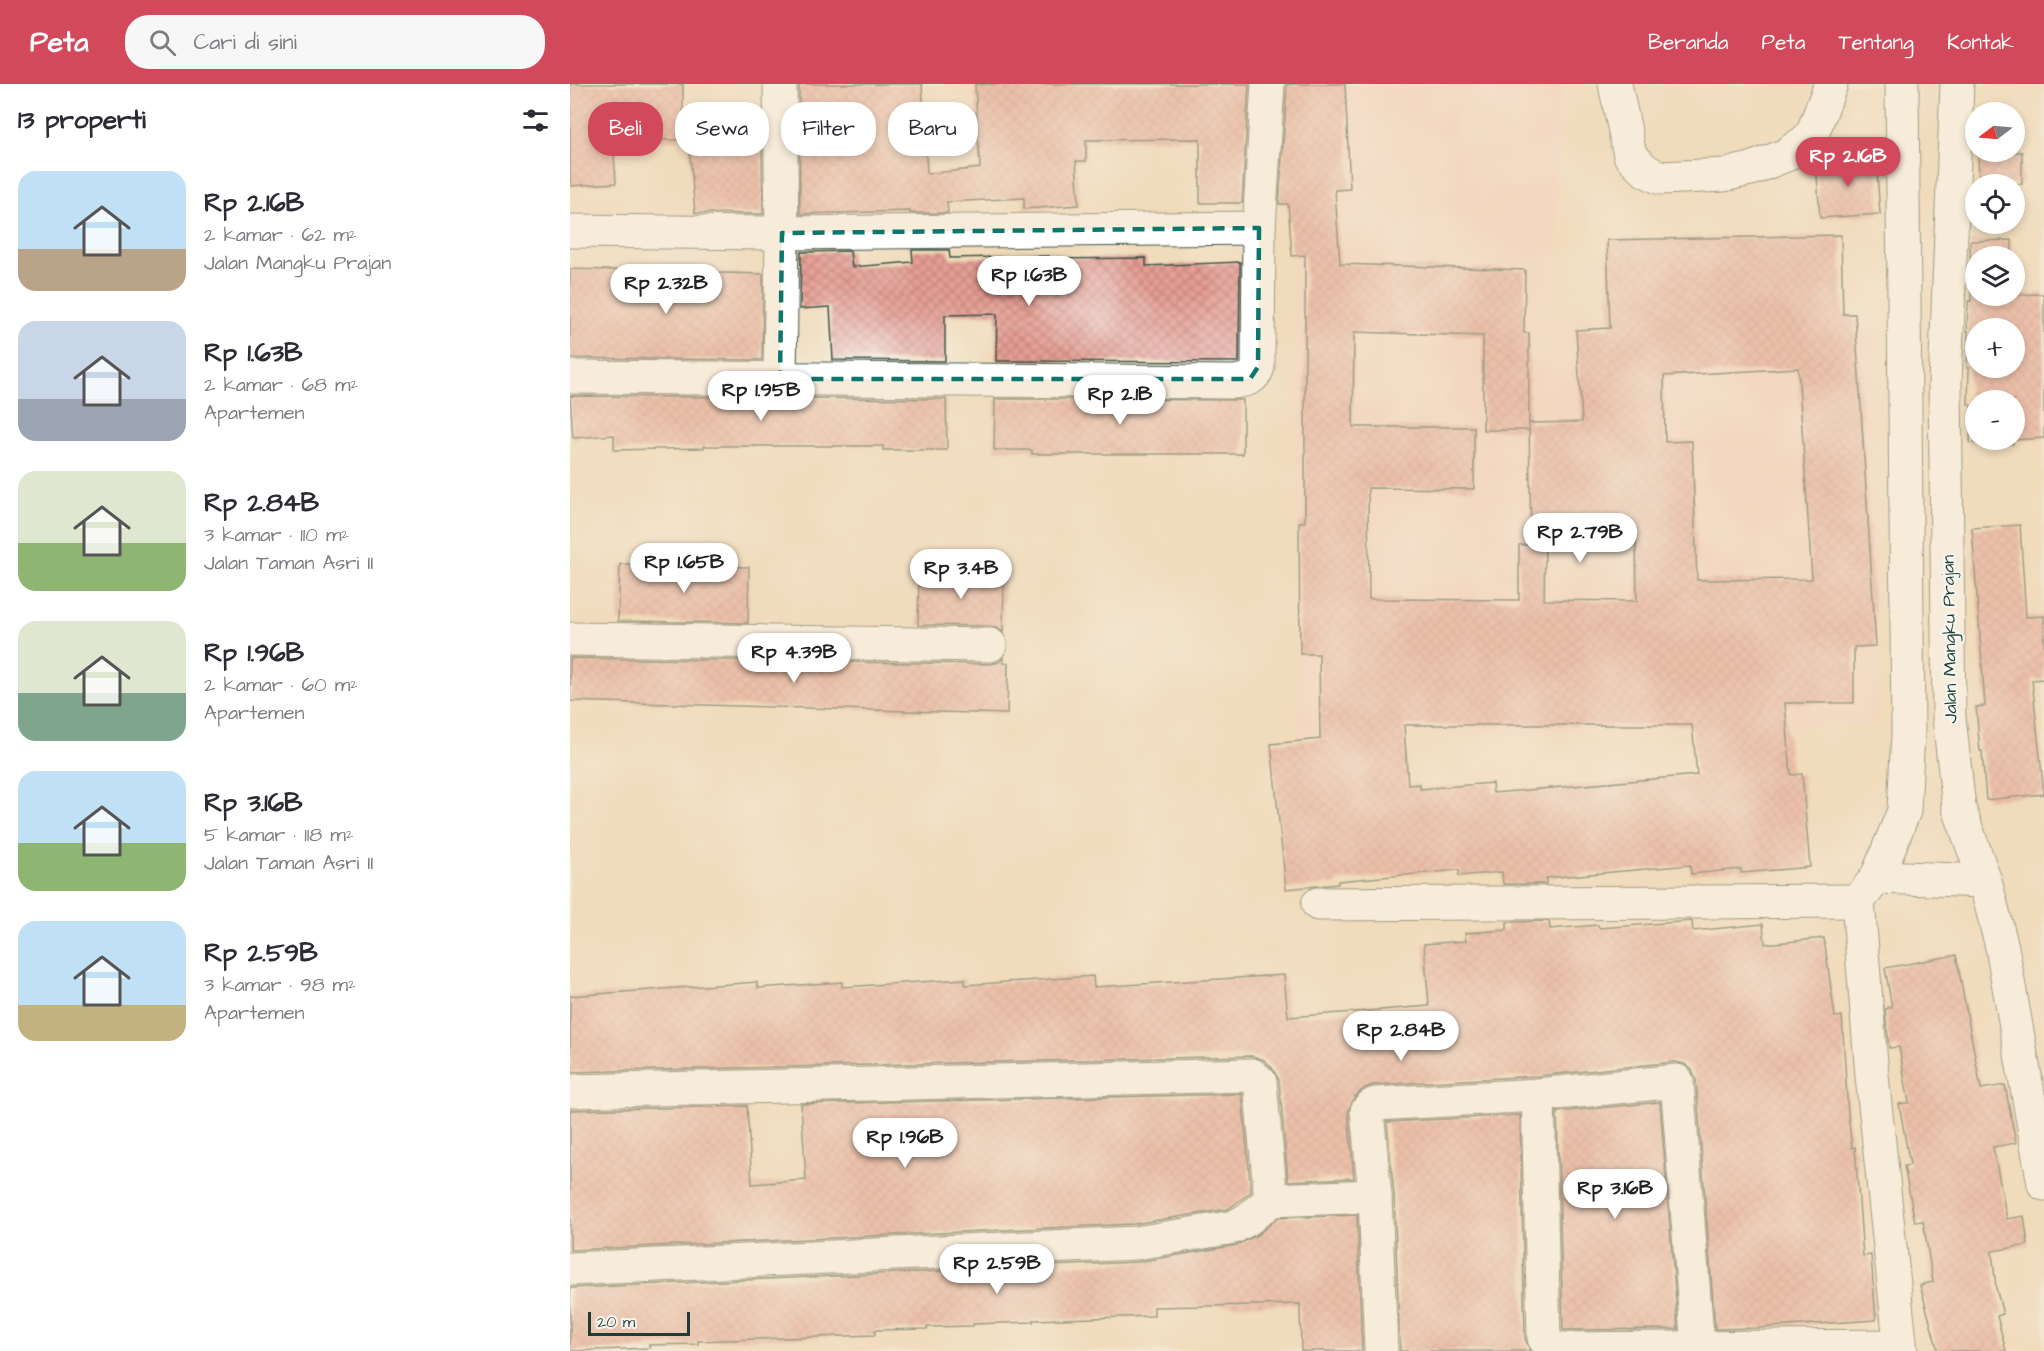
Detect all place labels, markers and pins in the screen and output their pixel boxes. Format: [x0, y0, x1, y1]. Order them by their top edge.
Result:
pin: Rp 2.16B [1786, 137, 1910, 188]
pin: Rp 1.63B [967, 256, 1091, 307]
pin: Rp 2.32B [604, 264, 728, 315]
pin: Rp 1.95B [699, 371, 823, 422]
pin: Rp 2.1B [1065, 375, 1175, 426]
pin: Rp 2.79B [1518, 513, 1642, 564]
pin: Rp 1.65B [622, 543, 746, 594]
pin: Rp 3.4B [906, 549, 1016, 600]
pin: Rp 4.39B [732, 633, 856, 684]
pin: Rp 2.84B [1339, 1011, 1463, 1062]
pin: Rp 1.96B [843, 1118, 967, 1169]
pin: Rp 3.16B [1553, 1169, 1677, 1220]
pin: Rp 2.59B [935, 1244, 1059, 1295]

